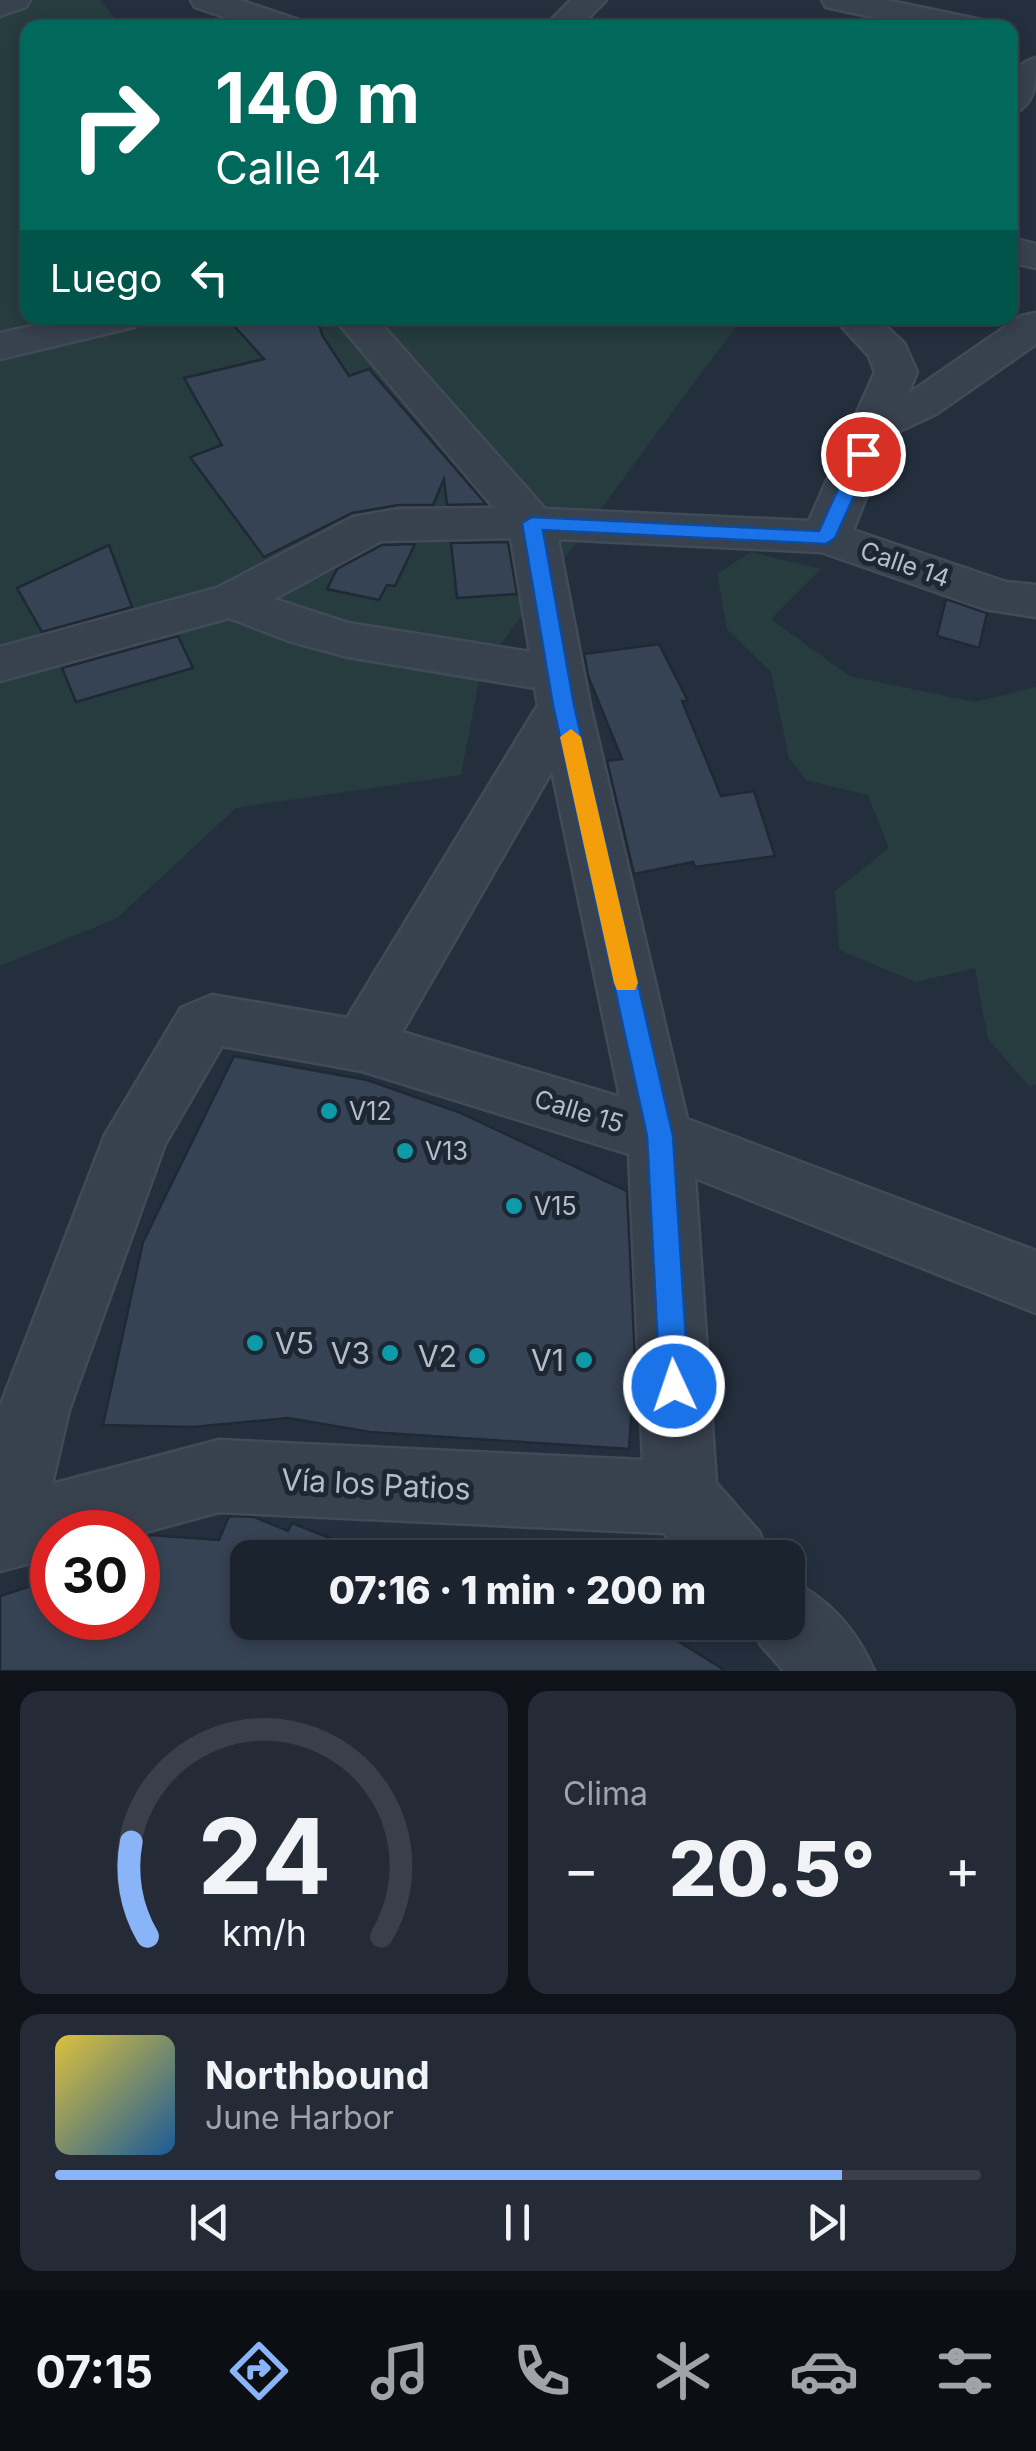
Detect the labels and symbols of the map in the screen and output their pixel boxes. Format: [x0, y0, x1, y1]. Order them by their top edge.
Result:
pin [821, 412, 906, 497]
street label: Calle 14 [856, 535, 954, 593]
street label: Calle 15 [531, 1083, 627, 1139]
place label: V12 [349, 1096, 392, 1126]
marker: V12 [318, 1100, 340, 1122]
place label: V13 [425, 1136, 468, 1166]
marker: V13 [394, 1140, 416, 1162]
place label: V15 [534, 1191, 577, 1221]
marker: V15 [503, 1195, 525, 1217]
place label: V5 [275, 1325, 314, 1361]
marker: V5 [244, 1332, 266, 1354]
position arrow [622, 1334, 726, 1438]
place label: V3 [331, 1335, 370, 1371]
place label: V2 [418, 1338, 457, 1374]
marker: V3 [379, 1342, 401, 1364]
place label: V1 [531, 1342, 564, 1378]
marker: V2 [466, 1345, 488, 1367]
marker: V1 [573, 1349, 595, 1371]
street label: Vía los Patios [280, 1461, 472, 1507]
speed limit sign: 30 [30, 1510, 160, 1640]

